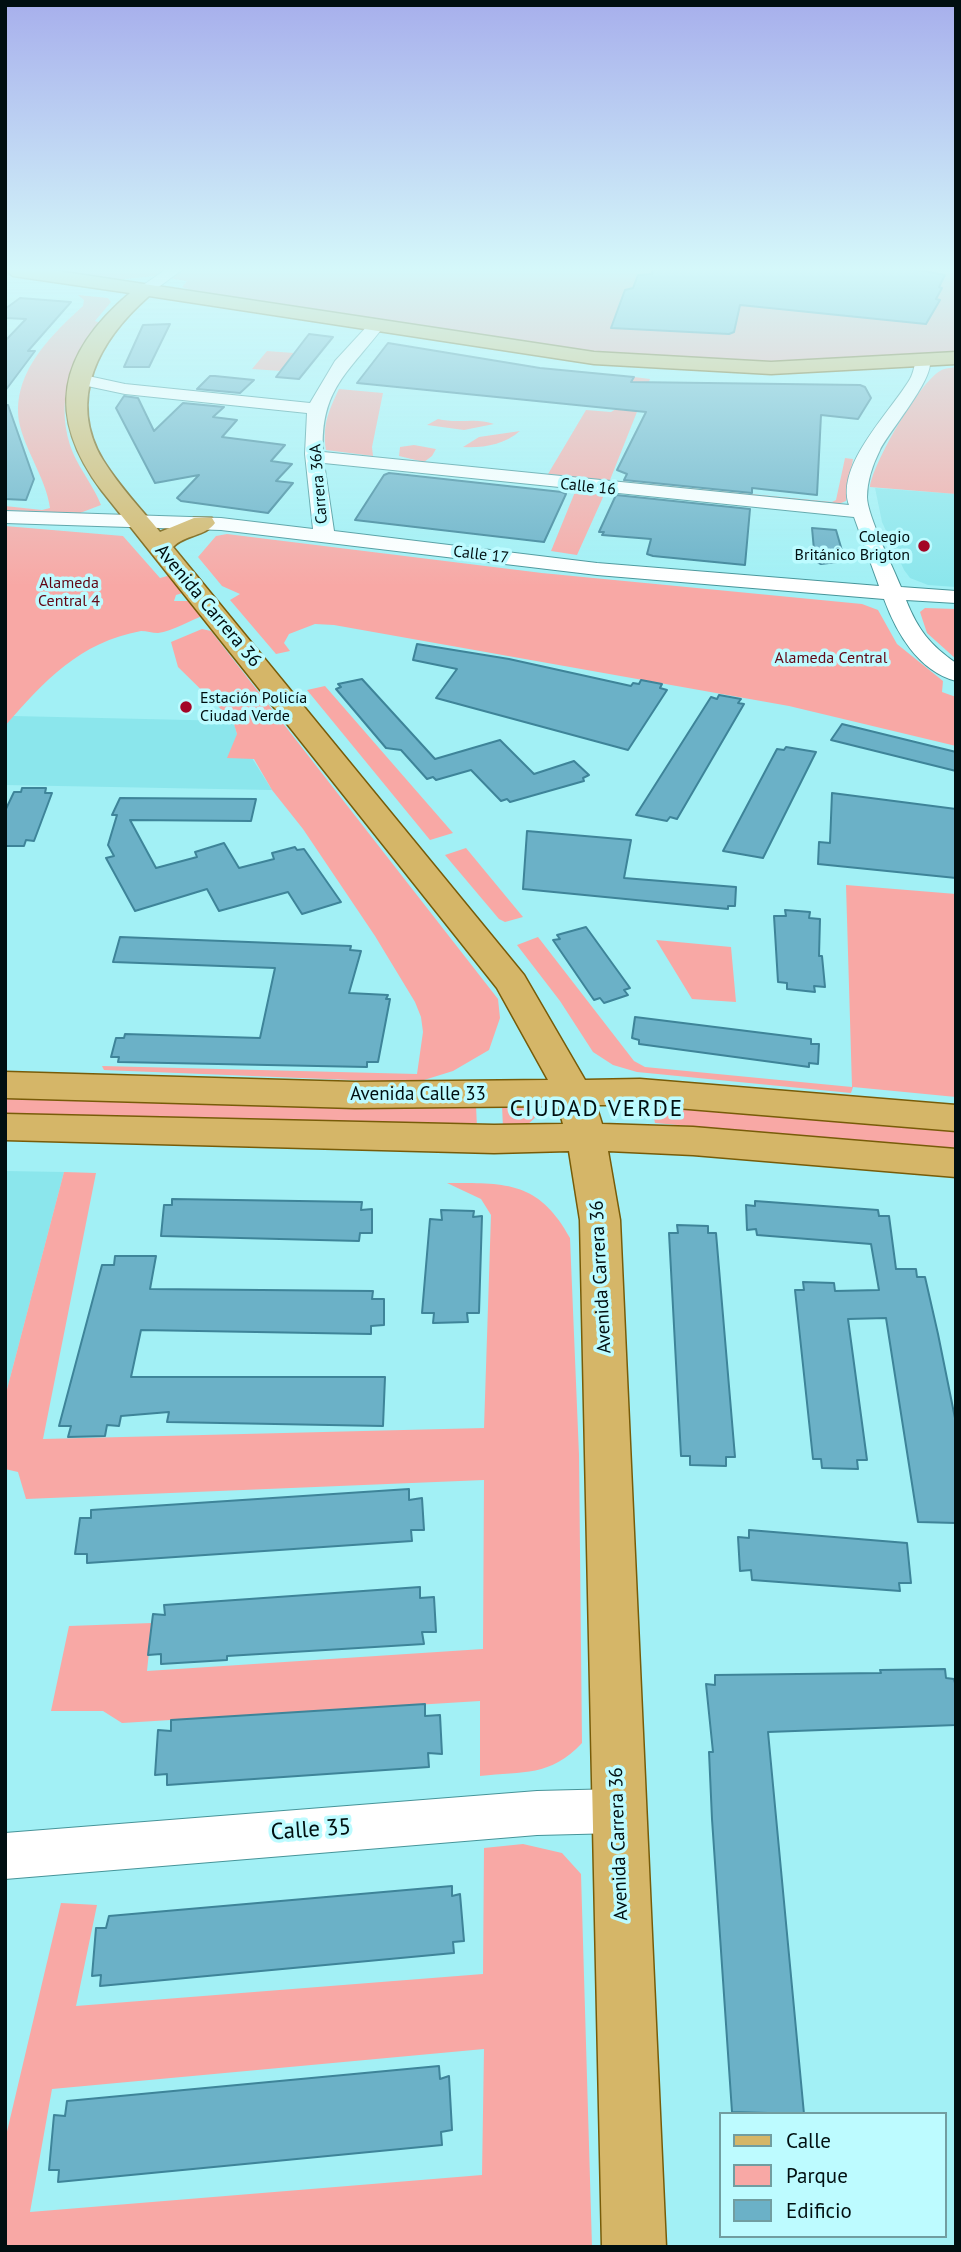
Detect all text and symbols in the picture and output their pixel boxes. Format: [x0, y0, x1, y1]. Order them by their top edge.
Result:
street label: Carrera 36A [306, 443, 332, 525]
street label: Calle 16 [559, 475, 617, 499]
place label: Colegio Británico Brigton [795, 527, 910, 565]
marker: Colegio Británico Brigton [916, 538, 932, 554]
street label: Avenida Carrera 36 [150, 540, 266, 672]
street label: Calle 17 [452, 542, 510, 568]
park label: Alameda Central 4 [38, 573, 100, 611]
park label: Alameda Central [775, 648, 887, 668]
place label: Estación Policía Ciudad Verde [200, 688, 307, 726]
marker: Estación Policía Ciudad Verde [178, 699, 194, 715]
street label: Avenida Calle 33 [350, 1084, 486, 1106]
district label: CIUDAD VERDE [511, 1095, 683, 1123]
street label: Avenida Carrera 36 [586, 1200, 616, 1354]
street label: Avenida Carrera 36 [605, 1767, 633, 1921]
street label: Calle 35 [270, 1813, 352, 1847]
legend [720, 2112, 947, 2238]
text: Calle [786, 2127, 831, 2154]
text: Parque [786, 2162, 848, 2189]
text: Edificio [786, 2197, 852, 2224]

